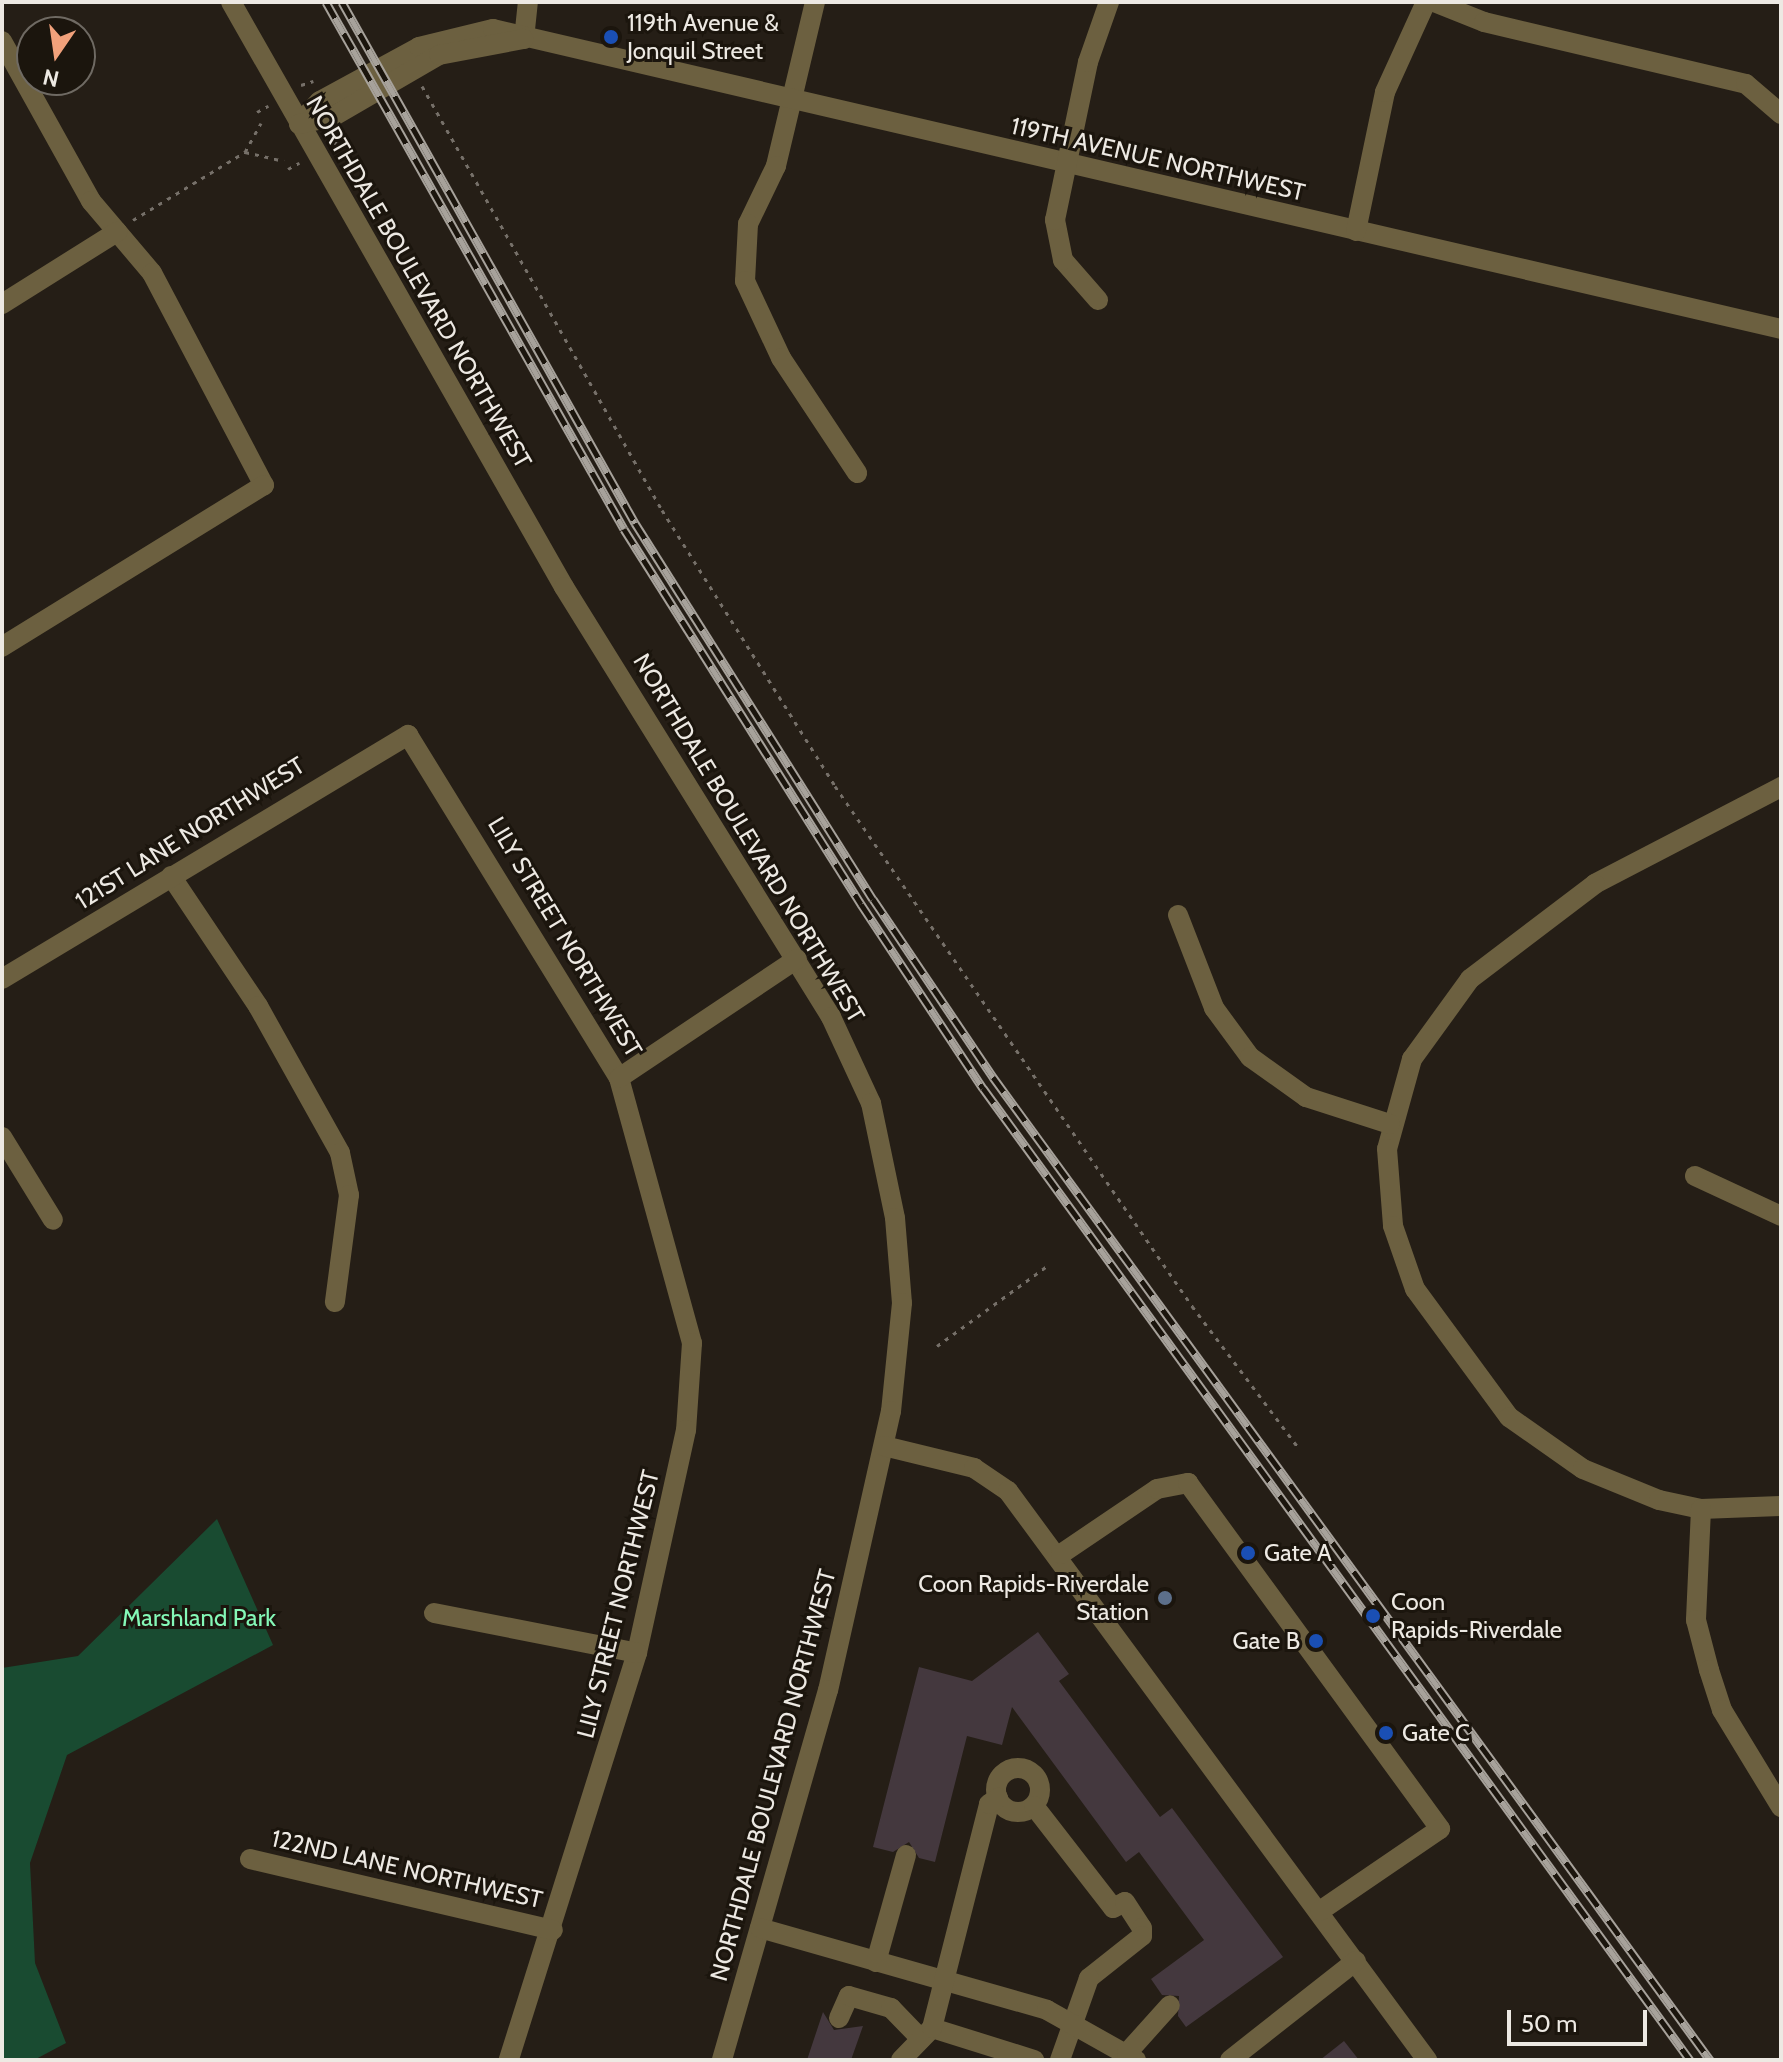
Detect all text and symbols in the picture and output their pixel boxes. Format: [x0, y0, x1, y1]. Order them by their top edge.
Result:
place label: 119th Avenue & Jonquil Street [627, 9, 779, 65]
north arrow [16, 16, 96, 96]
marker: 119th Avenue & Jonquil Street [602, 28, 620, 46]
text: N [40, 63, 62, 93]
street label: NORTHDALE BOULEVARD NORTHWEST [300, 91, 538, 473]
street label: 119TH AVENUE NORTHWEST [1008, 111, 1308, 207]
street label: NORTHDALE BOULEVARD NORTHWEST [627, 648, 871, 1028]
street label: 121ST LANE NORTHWEST [70, 751, 310, 915]
street label: LILY STREET NORTHWEST [482, 812, 648, 1062]
street label: LILY STREET NORTHWEST [571, 1467, 665, 1741]
place label: Gate A [1264, 1539, 1332, 1567]
marker: Gate A [1239, 1544, 1257, 1562]
street label: NORTHDALE BOULEVARD NORTHWEST [704, 1566, 842, 1984]
place label: Coon Rapids-Riverdale Station [918, 1570, 1149, 1626]
place label: Coon Rapids-Riverdale [1391, 1588, 1562, 1644]
marker: Coon Rapids-Riverdale Station [1156, 1589, 1174, 1607]
park label: Marshland Park [122, 1604, 276, 1632]
marker: Coon Rapids-Riverdale [1362, 1605, 1384, 1627]
place label: Gate B [1233, 1627, 1300, 1655]
marker: Gate B [1307, 1632, 1325, 1650]
place label: Gate C [1402, 1719, 1470, 1747]
marker: Gate C [1377, 1724, 1395, 1742]
street label: 122ND LANE NORTHWEST [269, 1824, 545, 1914]
scale bar [1511, 1994, 1651, 2044]
text: 50 m [1521, 2009, 1577, 2038]

